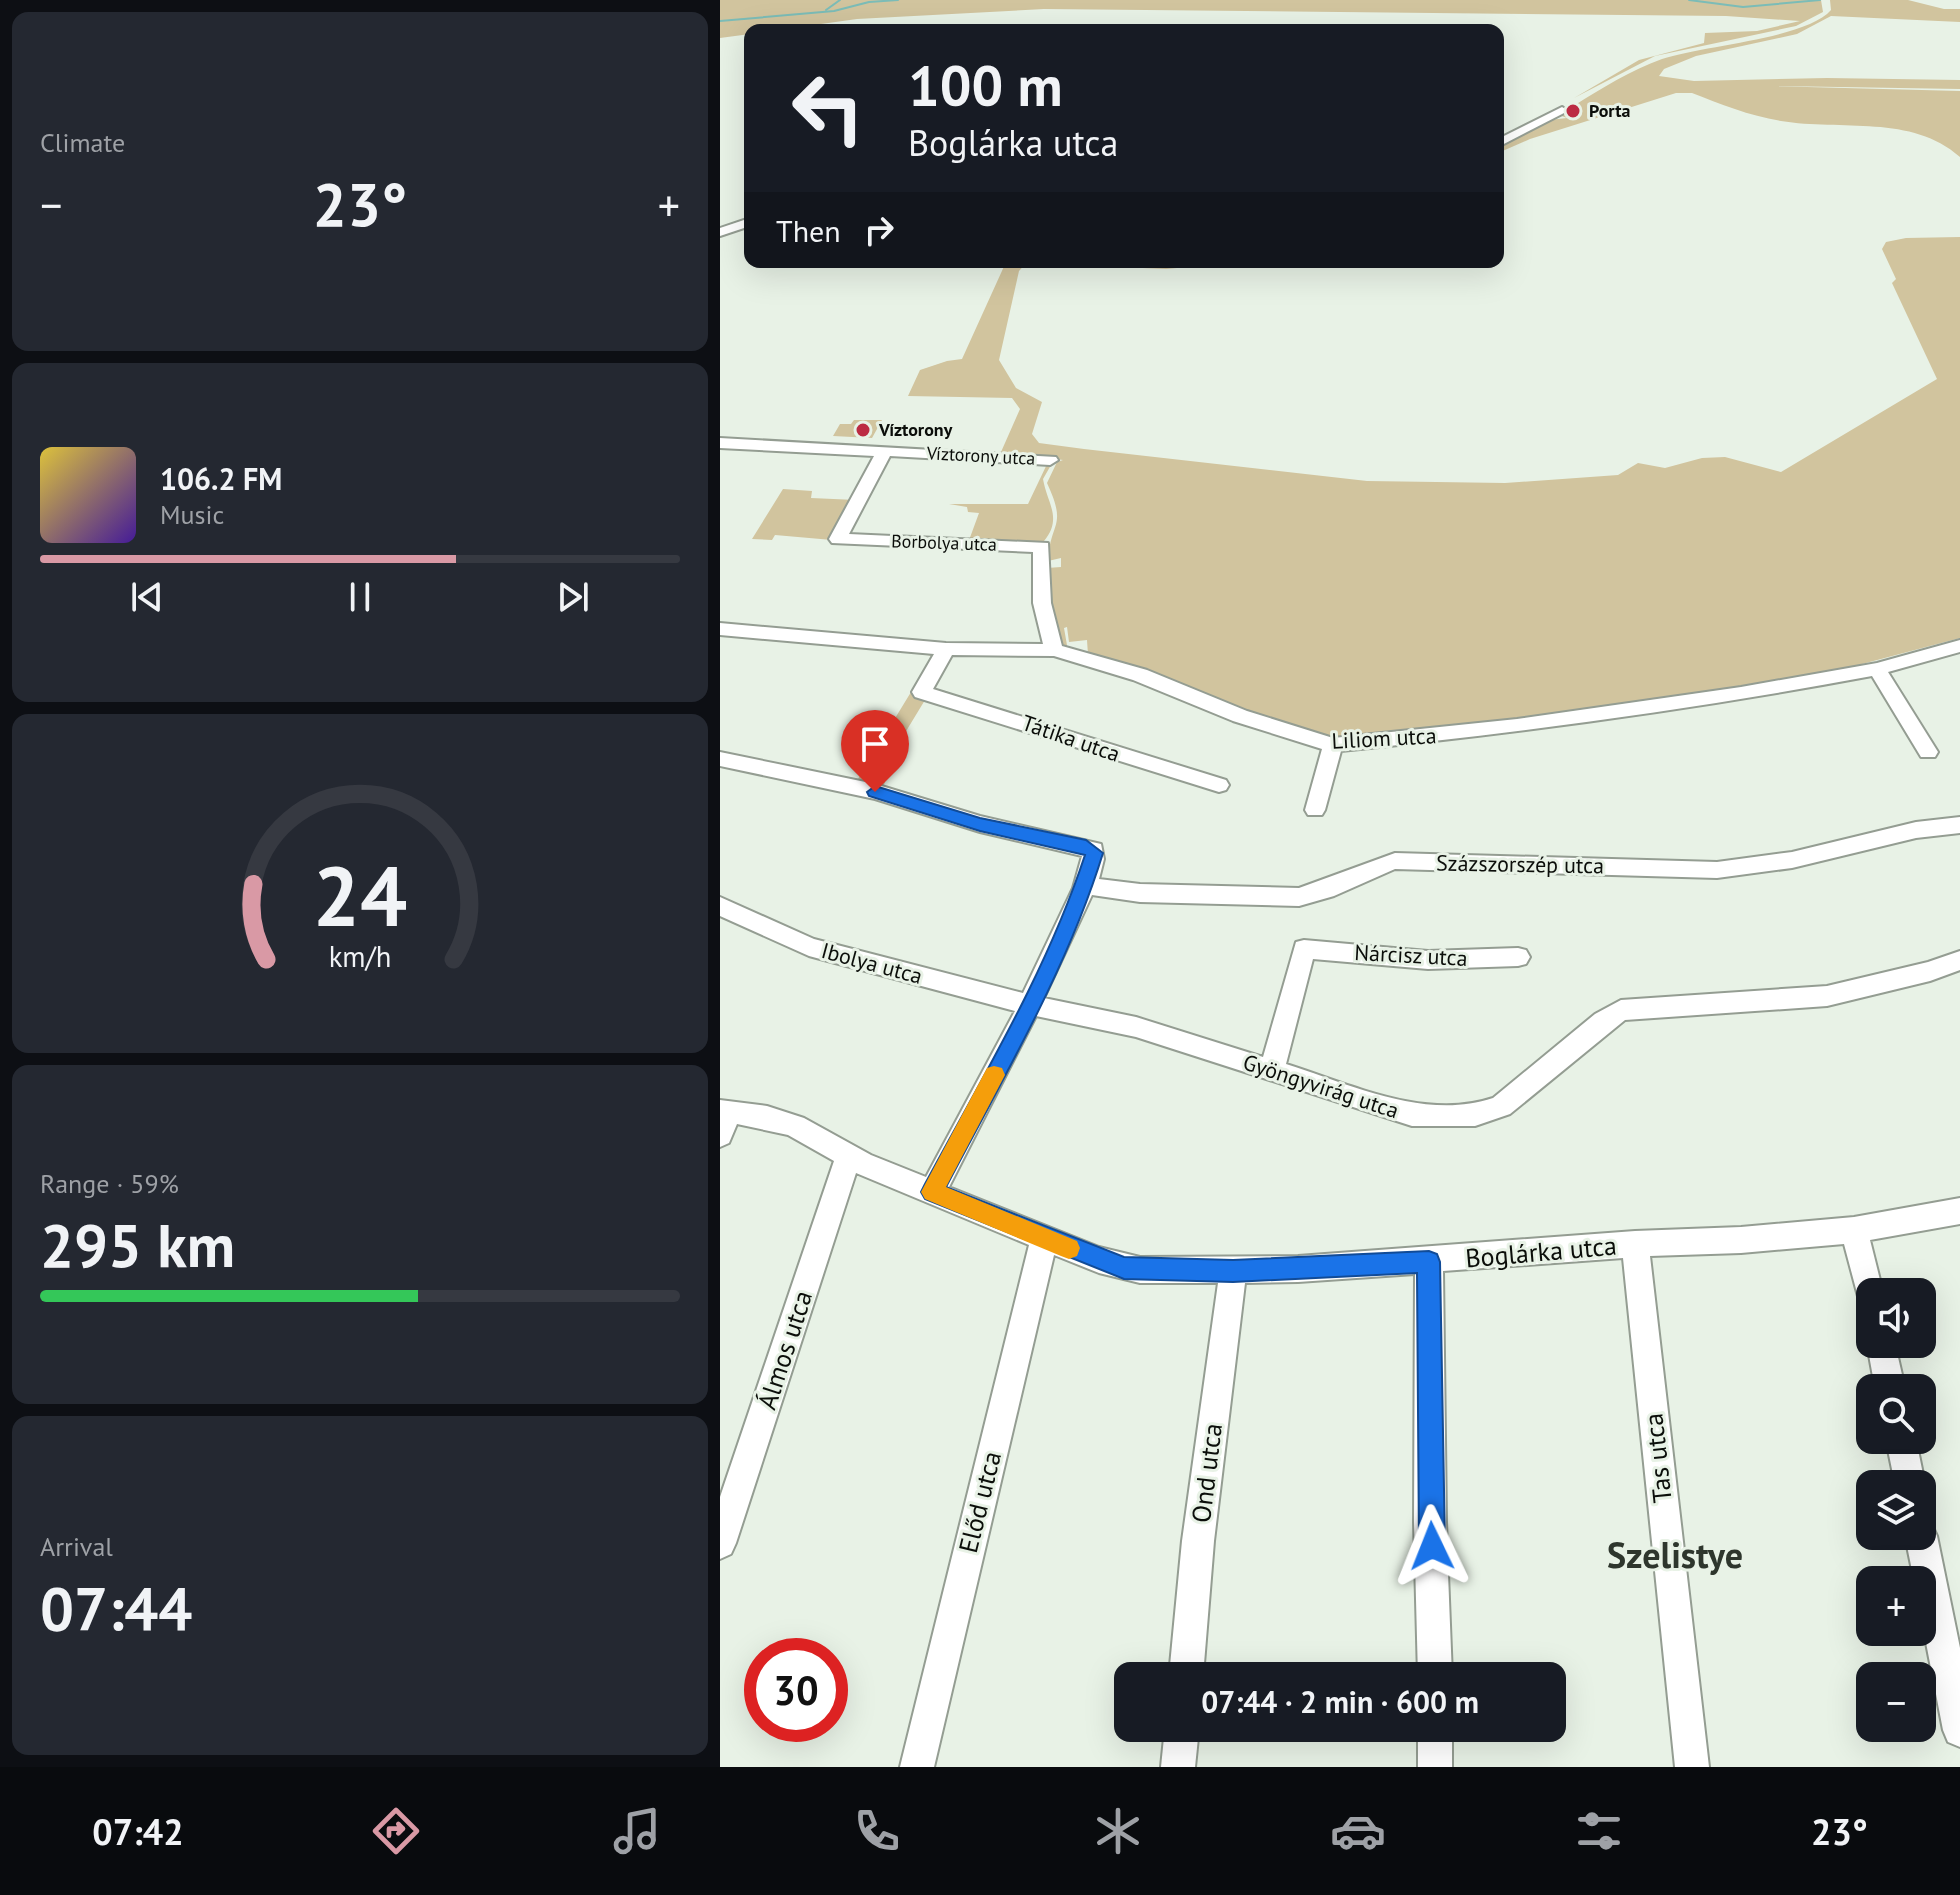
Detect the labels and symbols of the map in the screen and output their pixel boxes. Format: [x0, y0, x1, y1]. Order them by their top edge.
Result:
place label: Porta [1589, 99, 1630, 122]
marker: Porta [1564, 102, 1582, 120]
place label: Víztorony [878, 418, 953, 441]
marker: Víztorony [854, 421, 872, 439]
street label: Víztorony utca [925, 441, 1036, 470]
street label: Borbolya utca [891, 529, 997, 556]
street label: Tátika utca [1018, 708, 1124, 768]
pin [841, 710, 909, 792]
street label: Liliom utca [1331, 721, 1437, 755]
street label: Százszorszép utca [1436, 849, 1604, 879]
street label: Ibolya utca [818, 936, 926, 990]
street label: Nárcisz utca [1354, 938, 1468, 972]
street label: Gyöngyvirág utca [1240, 1048, 1402, 1124]
street label: Boglárka utca [1464, 1228, 1618, 1275]
street label: Álmos utca [750, 1286, 819, 1413]
street label: Tas utca [1636, 1412, 1679, 1504]
street label: Ond utca [1184, 1421, 1229, 1525]
street label: Előd utca [951, 1448, 1008, 1556]
position arrow [1390, 1504, 1474, 1588]
district label: Szelistye [1607, 1531, 1743, 1578]
speed limit sign: 30 [744, 1638, 848, 1742]

